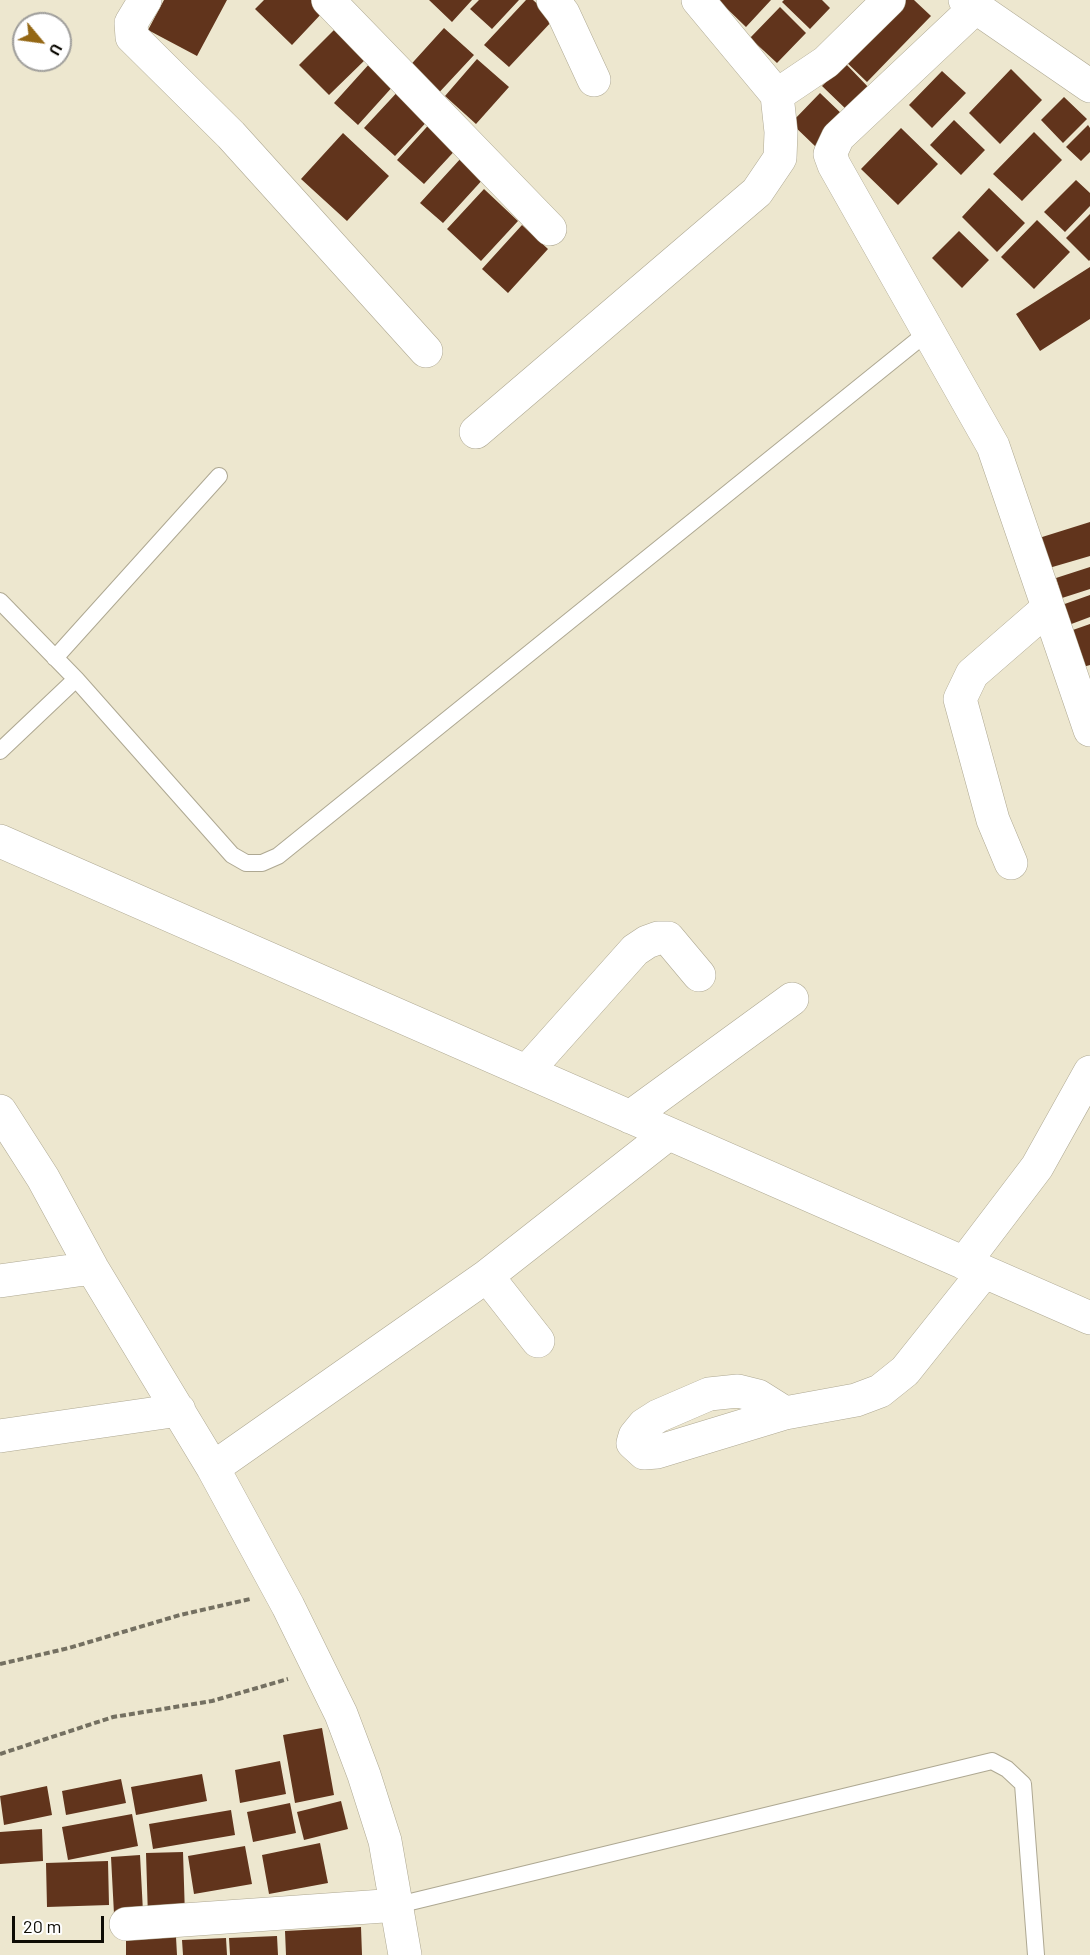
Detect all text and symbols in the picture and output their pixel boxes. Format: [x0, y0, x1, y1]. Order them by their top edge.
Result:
north arrow [12, 12, 72, 72]
text: U [46, 41, 67, 59]
scale bar [15, 1904, 106, 1942]
text: 20 m [23, 1915, 61, 1937]

